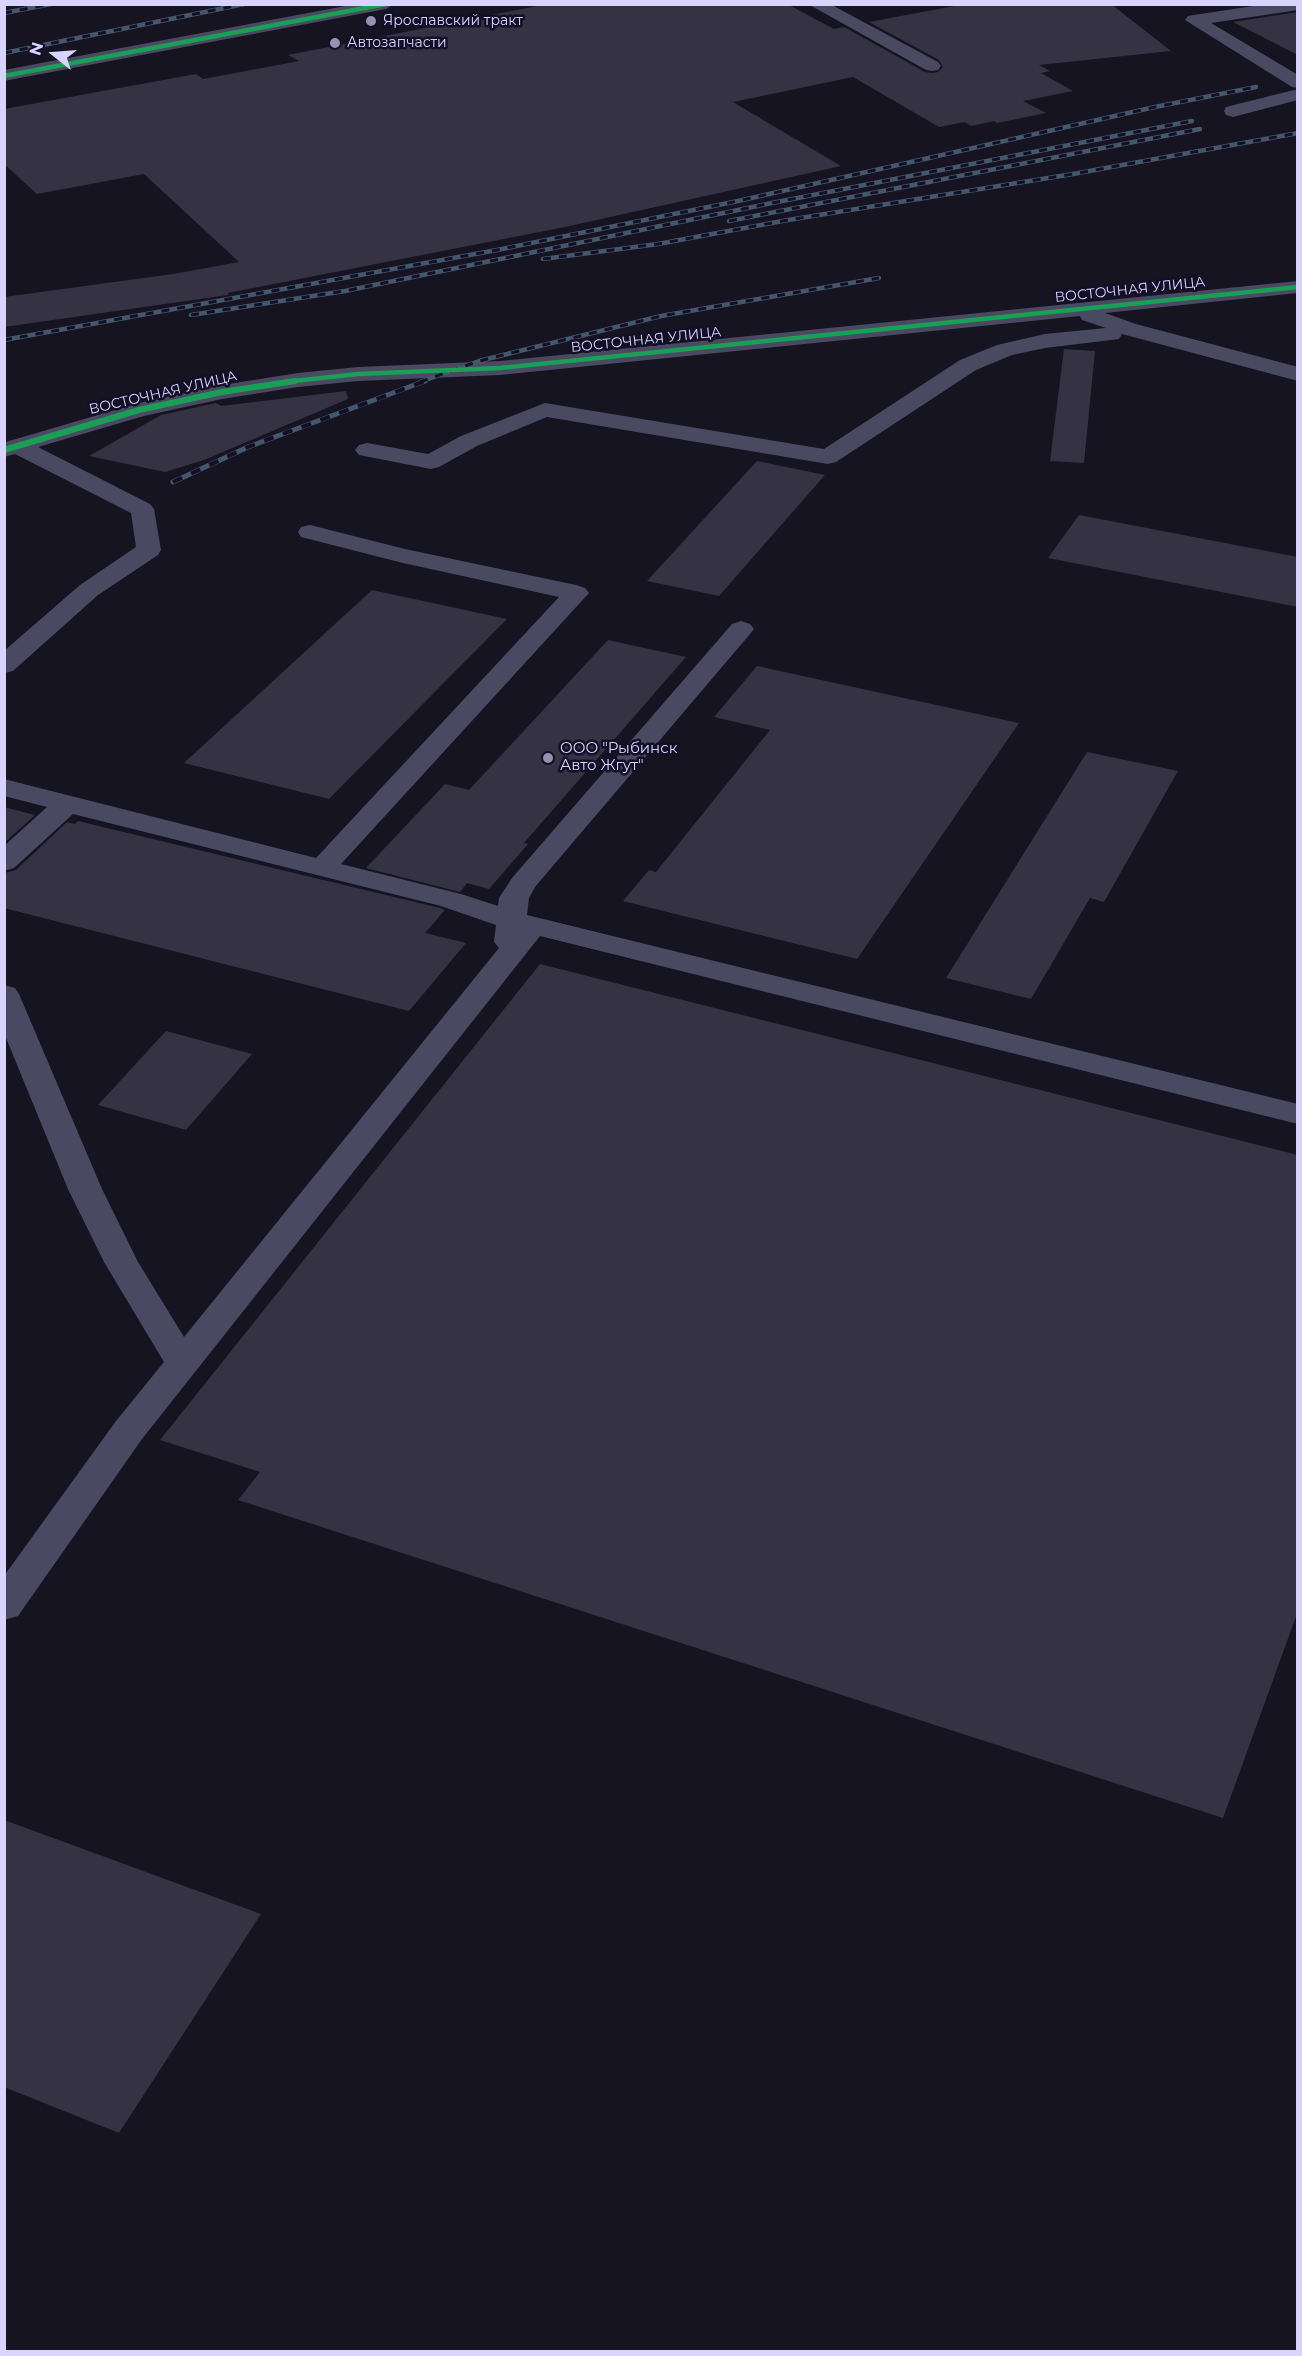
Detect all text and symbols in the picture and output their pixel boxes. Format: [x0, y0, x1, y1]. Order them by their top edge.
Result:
place label: Ярославский тракт [383, 13, 523, 29]
marker: Ярославский тракт [364, 14, 378, 28]
north arrow [24, 24, 84, 84]
place label: Автозапчасти [347, 35, 447, 51]
marker: Автозапчасти [328, 36, 342, 50]
text: N [25, 40, 47, 58]
street label: ВОСТОЧНАЯ УЛИЦА [1054, 274, 1206, 306]
street label: ВОСТОЧНАЯ УЛИЦА [570, 324, 722, 356]
street label: ВОСТОЧНАЯ УЛИЦА [87, 368, 239, 418]
place label: ООО "Рыбинск Авто Жгут" [560, 740, 677, 775]
marker: ООО "Рыбинск Авто Жгут" [541, 751, 555, 765]

